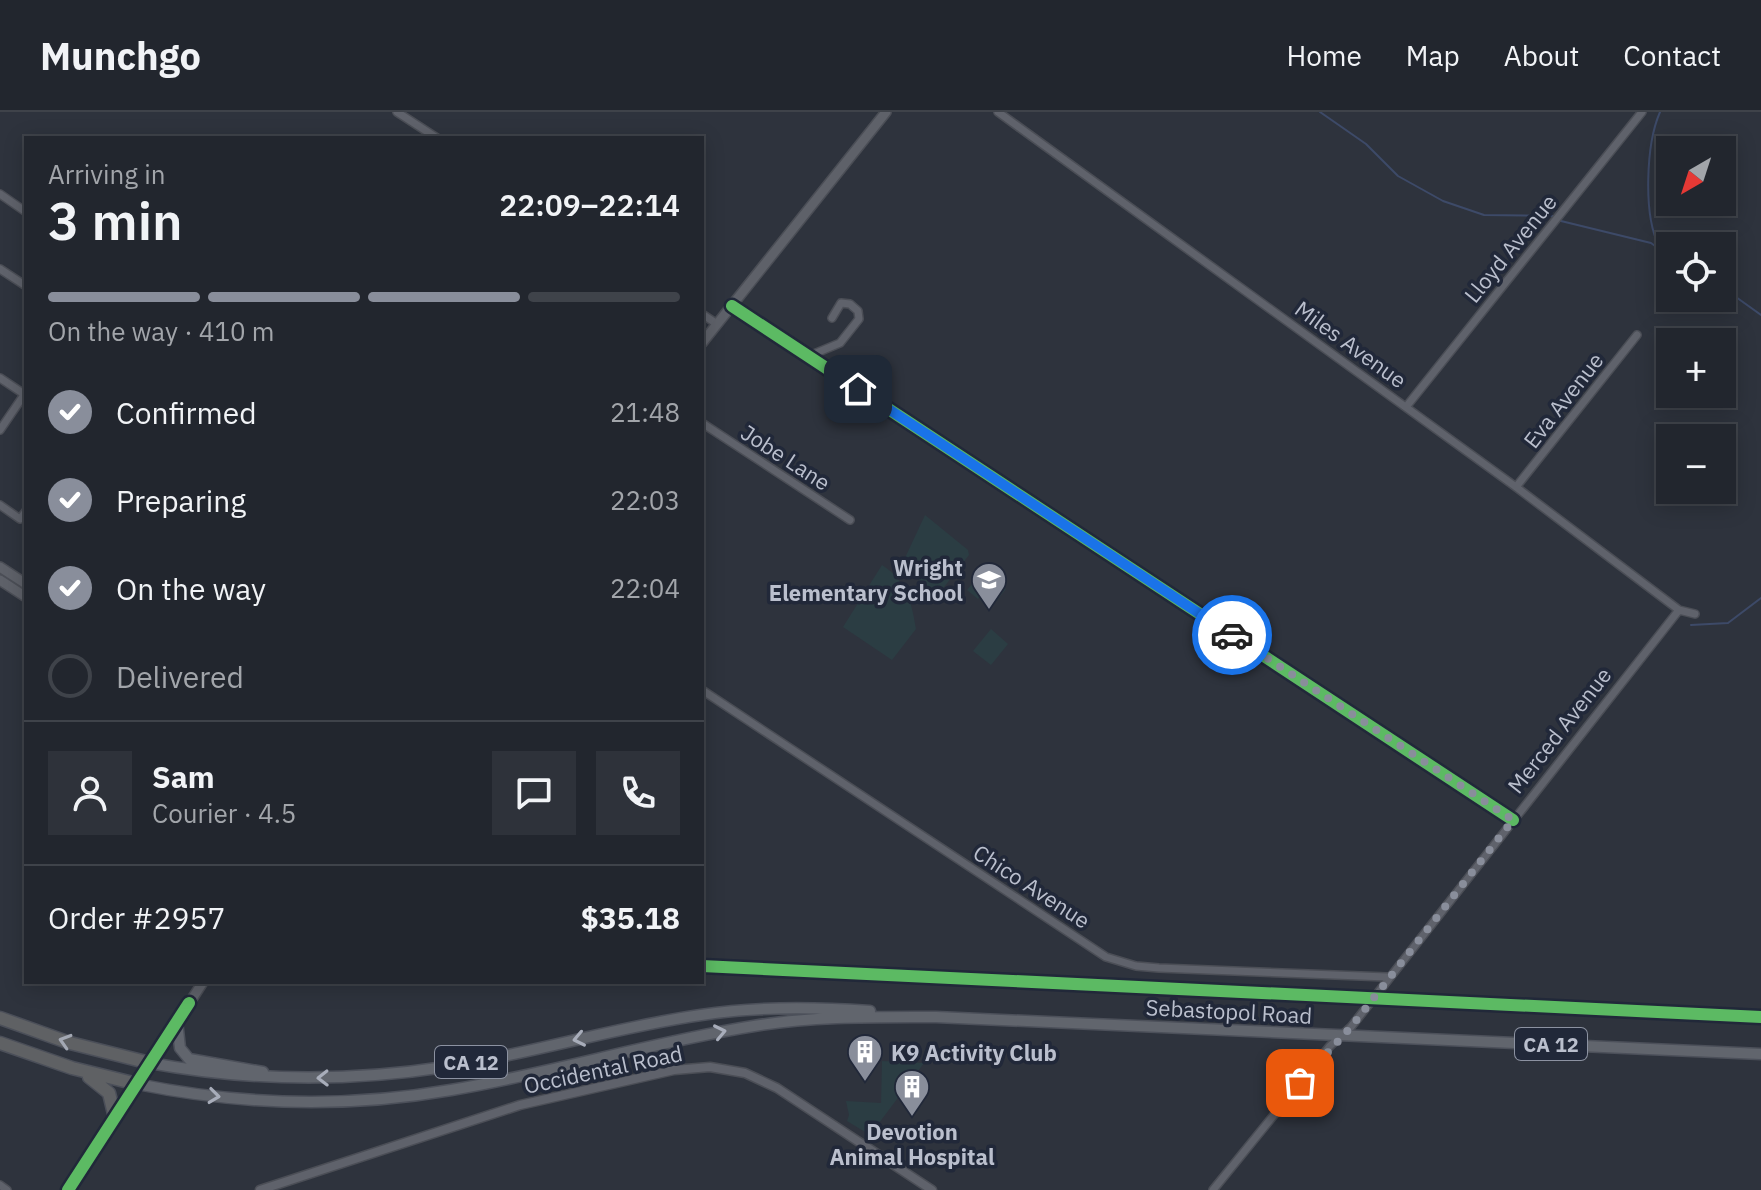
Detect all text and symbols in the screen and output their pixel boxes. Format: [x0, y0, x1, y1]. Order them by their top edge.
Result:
text: Munchgo [40, 31, 201, 80]
text: Home [1286, 37, 1362, 74]
text: Map [1406, 37, 1460, 74]
text: About [1504, 37, 1579, 74]
text: Contact [1623, 37, 1721, 74]
north arrow [1656, 136, 1736, 216]
map controls [1656, 136, 1736, 504]
text: Arriving in [48, 157, 165, 191]
text: 22:09–22:14 [499, 185, 680, 224]
text: 3 min [48, 187, 183, 254]
street label: Lloyd Avenue [1457, 188, 1563, 308]
button: locate [1656, 232, 1736, 312]
street label: Miles Avenue [1290, 294, 1412, 394]
text: On the way · 410 m [48, 314, 274, 348]
button: + [1656, 328, 1736, 408]
street label: Eva Avenue [1517, 346, 1609, 454]
pin [824, 355, 892, 423]
icon: home [836, 367, 880, 411]
icon: check [48, 390, 92, 434]
text: Confirmed [116, 393, 257, 432]
text: 21:48 [610, 395, 680, 429]
street label: Jobe Lane [736, 417, 836, 497]
button: − [1656, 424, 1736, 504]
icon: check [48, 478, 92, 522]
text: Preparing [116, 481, 246, 520]
text: 22:03 [610, 483, 680, 517]
place label: Wright Elementary School [769, 553, 963, 607]
school or university icon: Wright Elementary School [970, 561, 1008, 611]
icon: check [48, 566, 92, 610]
text: On the way [116, 569, 266, 608]
text: 22:04 [610, 571, 680, 605]
courier [1192, 595, 1272, 675]
icon: car [1210, 613, 1254, 657]
text: Delivered [116, 657, 244, 696]
street label: Merced Avenue [1501, 661, 1617, 799]
button: person [48, 751, 132, 835]
button: chat [492, 751, 576, 835]
button: phone [596, 751, 680, 835]
text: Sam [152, 757, 215, 796]
text: Courier · 4.5 [152, 796, 296, 830]
street label: Chico Avenue [968, 837, 1096, 935]
text: Order #2957 [48, 898, 225, 937]
text: $35.18 [581, 898, 680, 937]
street label: Sebastopol Road [1145, 992, 1313, 1030]
one-way arrow [713, 1024, 727, 1041]
road number: CA 12 [1515, 1028, 1587, 1060]
one-way arrow [573, 1030, 586, 1047]
building icon: K9 Activity Club [846, 1033, 884, 1083]
one-way arrow [58, 1034, 72, 1050]
street label: Occidental Road [521, 1038, 685, 1100]
place label: K9 Activity Club [891, 1038, 1057, 1067]
road number: CA 12 [435, 1046, 507, 1078]
pin [1266, 1049, 1334, 1117]
icon: bag [1278, 1061, 1322, 1105]
building icon: Devotion Animal Hospital [893, 1068, 931, 1118]
one-way arrow [316, 1069, 329, 1087]
one-way arrow [208, 1088, 221, 1105]
place label: Devotion Animal Hospital [829, 1117, 995, 1171]

